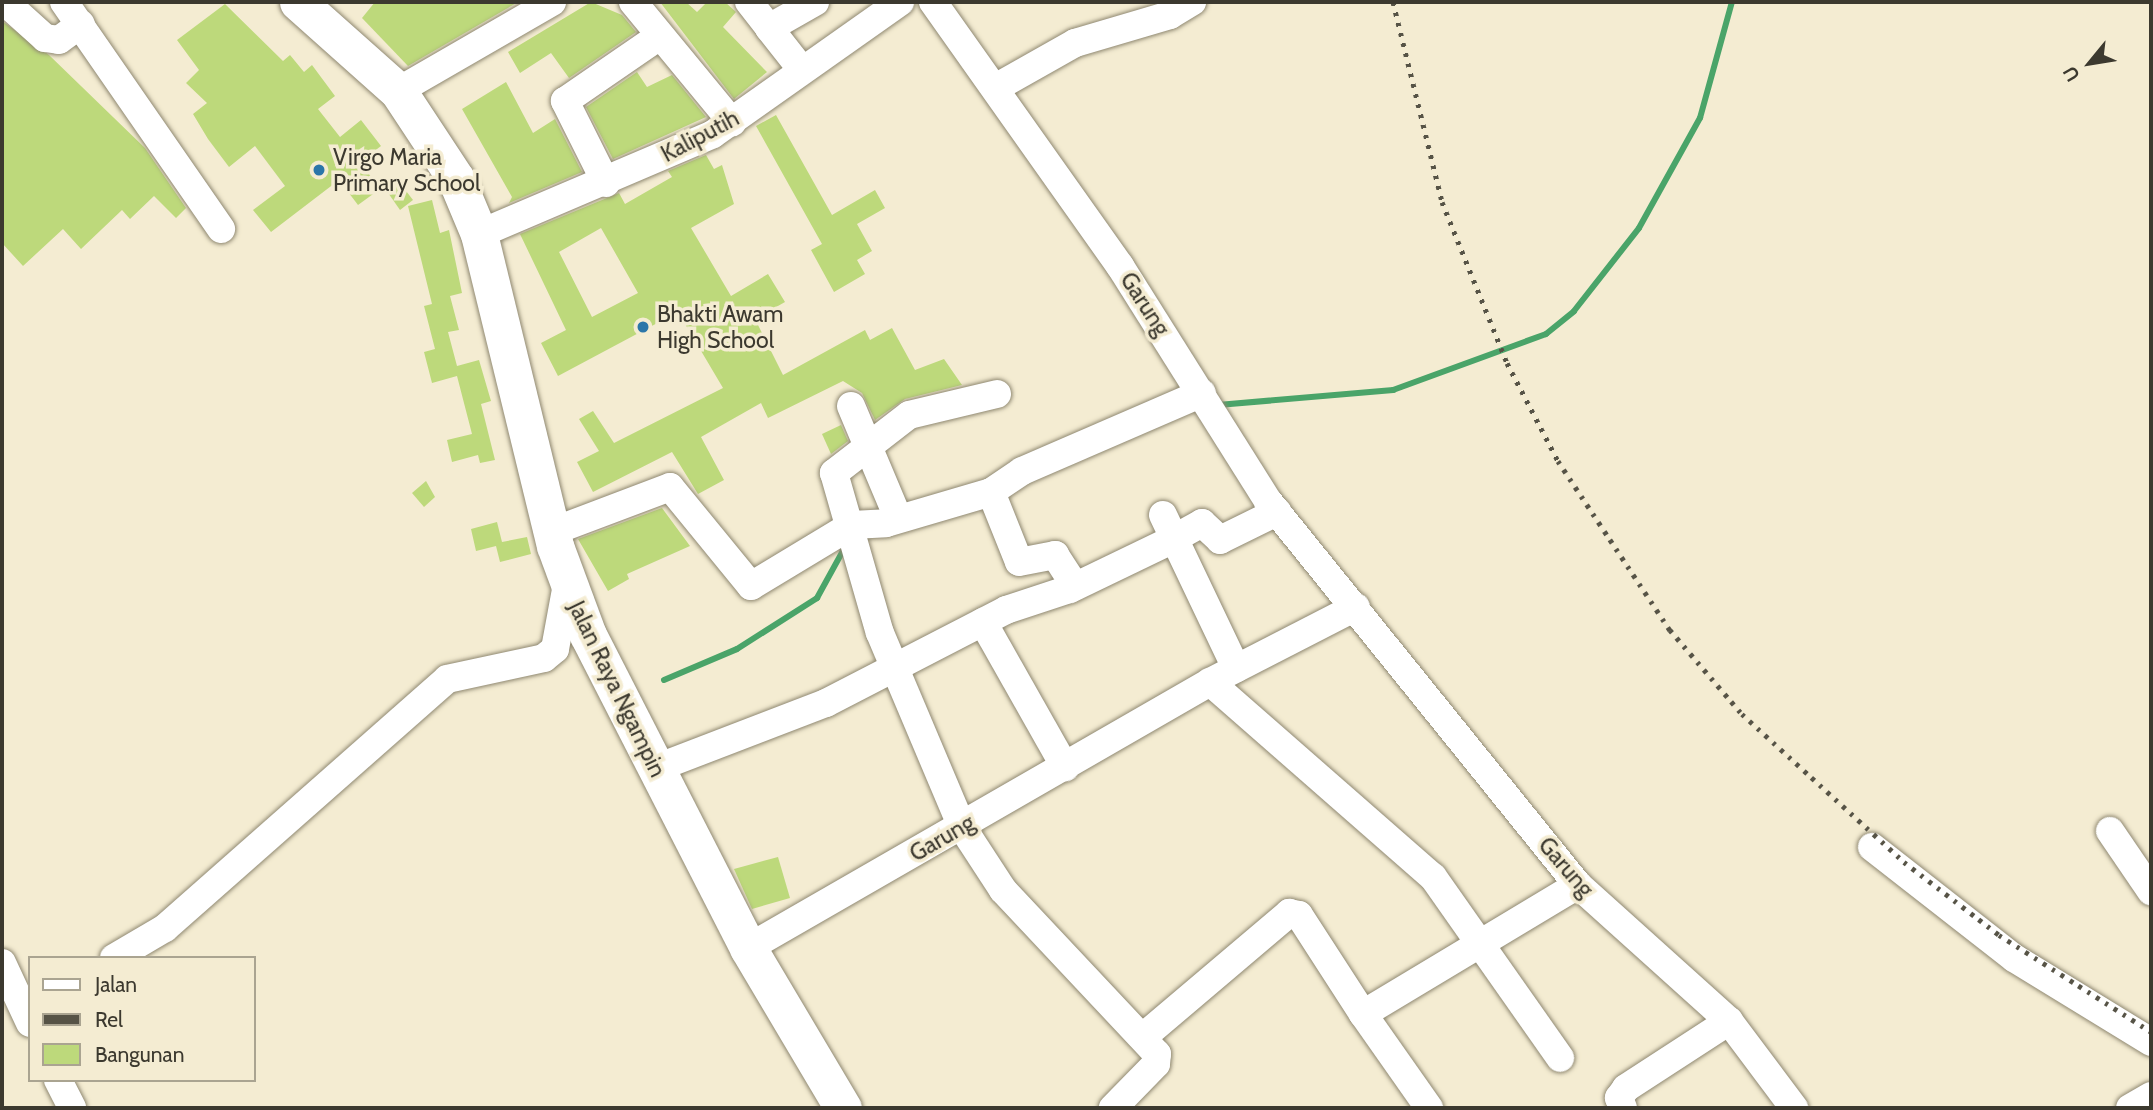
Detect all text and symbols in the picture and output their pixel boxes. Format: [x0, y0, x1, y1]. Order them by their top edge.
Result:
north arrow [2055, 28, 2125, 98]
text: U [2058, 62, 2085, 85]
street label: Kaliputih [656, 104, 744, 168]
place label: Virgo Maria Primary School [333, 143, 480, 197]
marker: Virgo Maria Primary School [311, 162, 327, 178]
street label: Garung [1114, 267, 1176, 341]
place label: Bhakti Awam High School [657, 300, 784, 354]
marker: Bhakti Awam High School [635, 319, 651, 335]
street label: Jalan Raya Ngampin [562, 597, 672, 781]
street label: Garung [905, 809, 979, 867]
street label: Garung [1533, 831, 1599, 903]
legend [28, 956, 256, 1082]
text: Jalan [95, 972, 137, 997]
text: Rel [95, 1007, 123, 1032]
text: Bangunan [95, 1042, 184, 1067]

